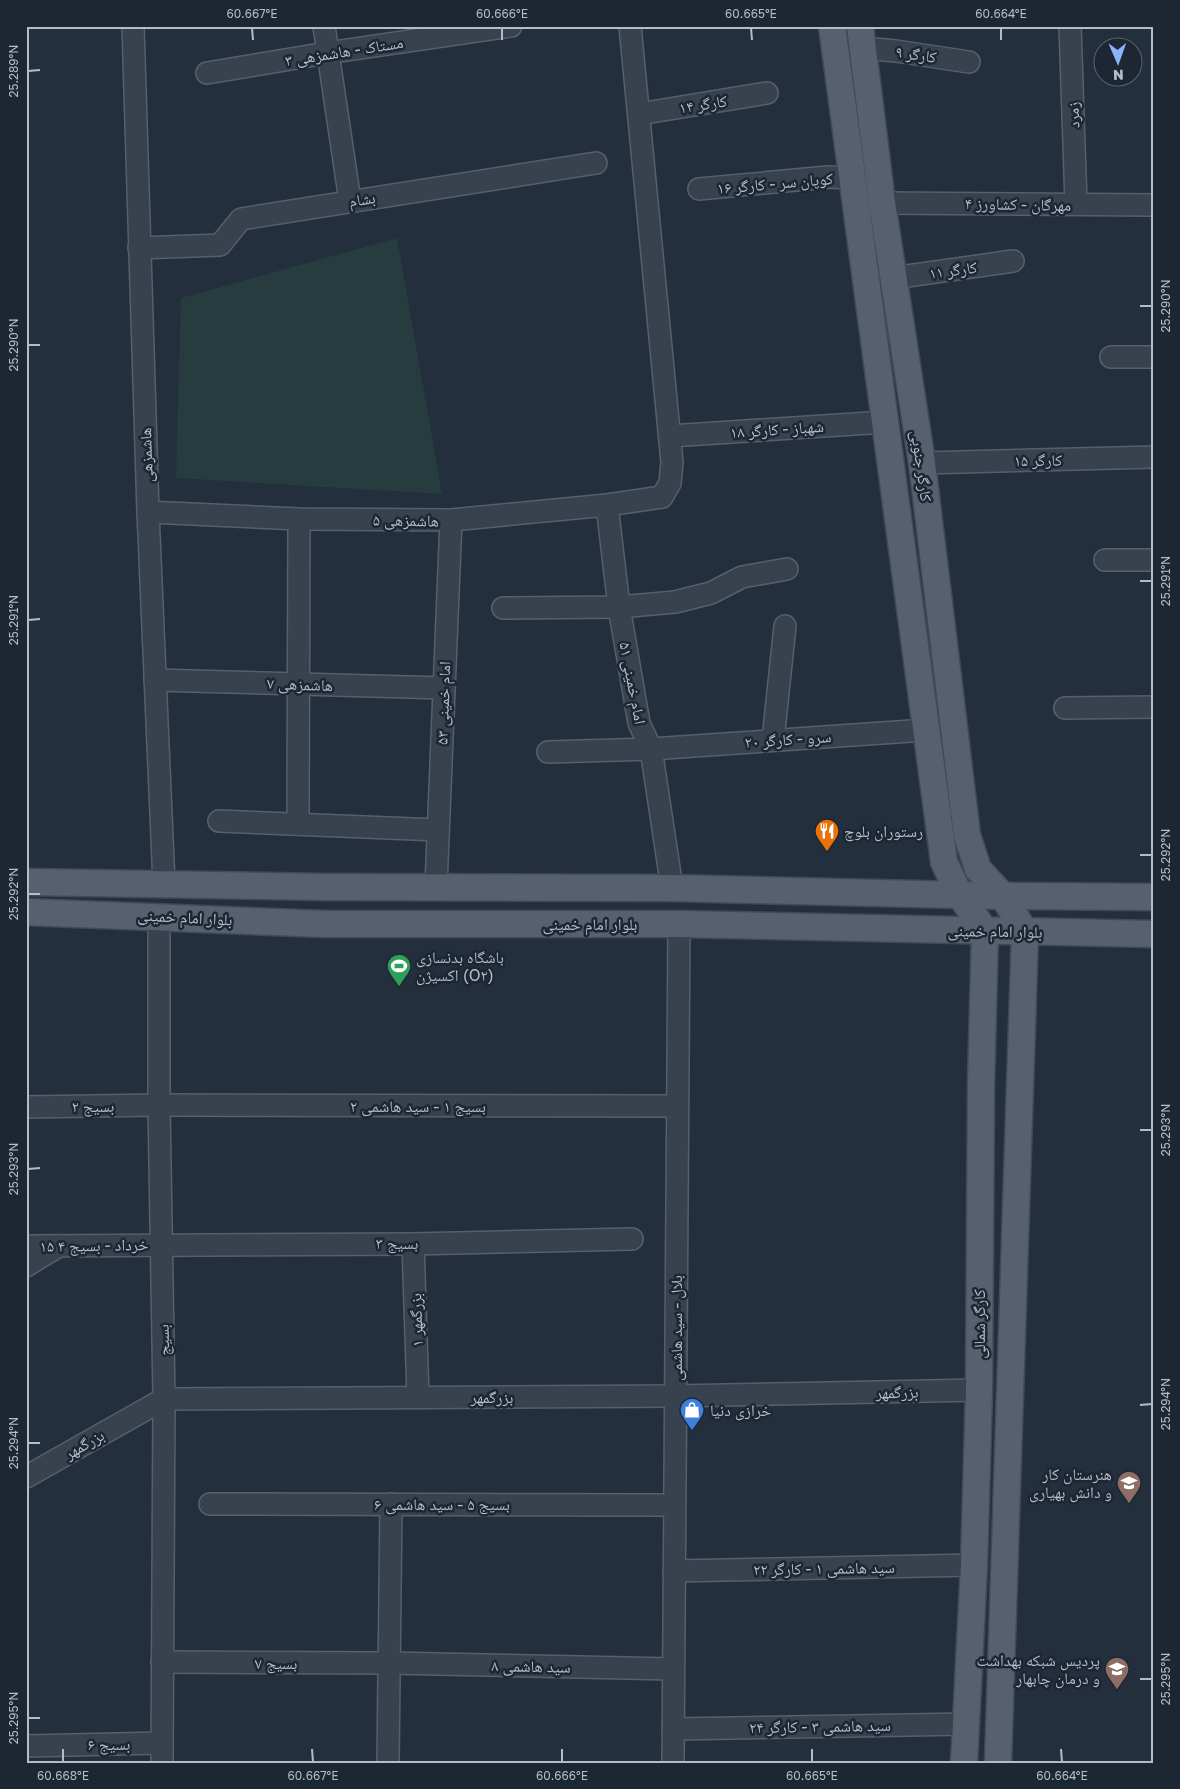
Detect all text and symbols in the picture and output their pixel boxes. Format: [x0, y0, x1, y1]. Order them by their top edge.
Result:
text: 60.667°E [226, 6, 278, 21]
text: 60.666°E [476, 6, 528, 21]
text: 60.665°E [725, 6, 777, 21]
text: 60.664°E [975, 6, 1027, 21]
street label: مستاک - هاشمزهی ۳ [283, 32, 405, 71]
north arrow [1092, 38, 1142, 88]
street label: کارگر ۹ [894, 41, 938, 67]
text: 25.289°N [6, 45, 21, 97]
text: N [1113, 67, 1124, 84]
street label: کارگر ۱۴ [678, 90, 729, 118]
street label: زمرد [1063, 101, 1083, 129]
street label: کوپان سر - کارگر ۱۶ [716, 168, 834, 199]
street label: بشام [347, 187, 377, 212]
street label: مهرگان - کشاورز ۴ [965, 193, 1071, 216]
street label: کارگر ۱۱ [928, 257, 979, 283]
text: 25.290°N [1158, 280, 1173, 332]
text: 25.290°N [6, 319, 21, 371]
street label: شهباز - کارگر ۱۸ [729, 416, 825, 442]
street label: هاشمزهی [135, 427, 158, 483]
street label: کارگر جنوبی [906, 429, 937, 503]
street label: کارگر ۱۵ [1014, 450, 1063, 470]
street label: هاشمزهی ۵ [373, 509, 439, 532]
text: 25.291°N [1158, 556, 1173, 606]
text: 25.291°N [6, 595, 21, 645]
street label: امام خمینی ۵۱ [614, 640, 651, 726]
street label: امام خمینی ۵۳ [432, 661, 455, 745]
street label: هاشمزهی ۷ [267, 673, 333, 696]
street label: سرو - کارگر ۲۰ [744, 726, 832, 752]
restaurant icon: رستوران بلوچ [814, 818, 840, 852]
place label: رستوران بلوچ [844, 821, 923, 842]
text: 25.292°N [1158, 829, 1173, 881]
text: 25.292°N [6, 868, 21, 920]
street label: بلوار امام خمینی [137, 905, 233, 930]
street label: بلوار امام خمینی [543, 914, 637, 935]
street label: بلوار امام خمینی [947, 920, 1043, 943]
place label: باشگاه بدنسازی اکسیژن (O۲) [416, 947, 504, 986]
sports icon: باشگاه بدنسازی اکسیژن (O۲) [386, 953, 412, 987]
street label: بسیج ۲ [72, 1096, 115, 1117]
street label: بسیج ۱ - سید هاشمی ۲ [350, 1096, 486, 1117]
text: 25.293°N [1158, 1104, 1173, 1156]
text: 25.293°N [6, 1143, 21, 1195]
street label: بسیج ۳ [376, 1233, 418, 1254]
street label: ۱۵ خرداد - بسیج ۴ [39, 1234, 149, 1257]
street label: بلال - سید هاشمی [666, 1275, 687, 1381]
street label: کارگر شمالی [969, 1289, 990, 1359]
street label: بزرگمهر ۱ [405, 1293, 427, 1347]
street label: بسیج [153, 1324, 174, 1356]
text: 25.294°N [1158, 1378, 1173, 1430]
street label: بزرگمهر [874, 1382, 919, 1402]
street label: بزرگمهر [470, 1387, 513, 1407]
shop icon: خرازی دنیا [679, 1397, 705, 1431]
place label: خرازی دنیا [710, 1400, 771, 1421]
text: 25.294°N [6, 1417, 21, 1469]
street label: بزرگمهر [60, 1425, 108, 1464]
place label: هنرستان کار و دانش بهیاری [1029, 1464, 1112, 1503]
school or university icon: هنرستان کار و دانش بهیاری [1116, 1470, 1142, 1504]
street label: بسیج ۵ - سید هاشمی ۶ [374, 1494, 510, 1515]
street label: سید هاشمی ۱ - کارگر ۲۲ [753, 1557, 895, 1580]
place label: پردیس شبکه بهداشت و درمان چابهار [976, 1650, 1100, 1689]
street label: بسیج ۷ [255, 1653, 297, 1674]
text: 25.295°N [1158, 1653, 1173, 1705]
street label: سید هاشمی ۸ [491, 1655, 571, 1678]
school or university icon: پردیس شبکه بهداشت و درمان چابهار [1104, 1656, 1130, 1690]
text: 25.295°N [6, 1692, 21, 1744]
street label: سید هاشمی ۳ - کارگر ۲۴ [749, 1715, 891, 1738]
street label: بسیج ۶ [88, 1734, 131, 1755]
text: 60.668°E [37, 1768, 89, 1783]
text: 60.667°E [287, 1768, 339, 1783]
text: 60.666°E [536, 1768, 588, 1783]
text: 60.665°E [786, 1768, 838, 1783]
text: 60.664°E [1036, 1768, 1088, 1783]

